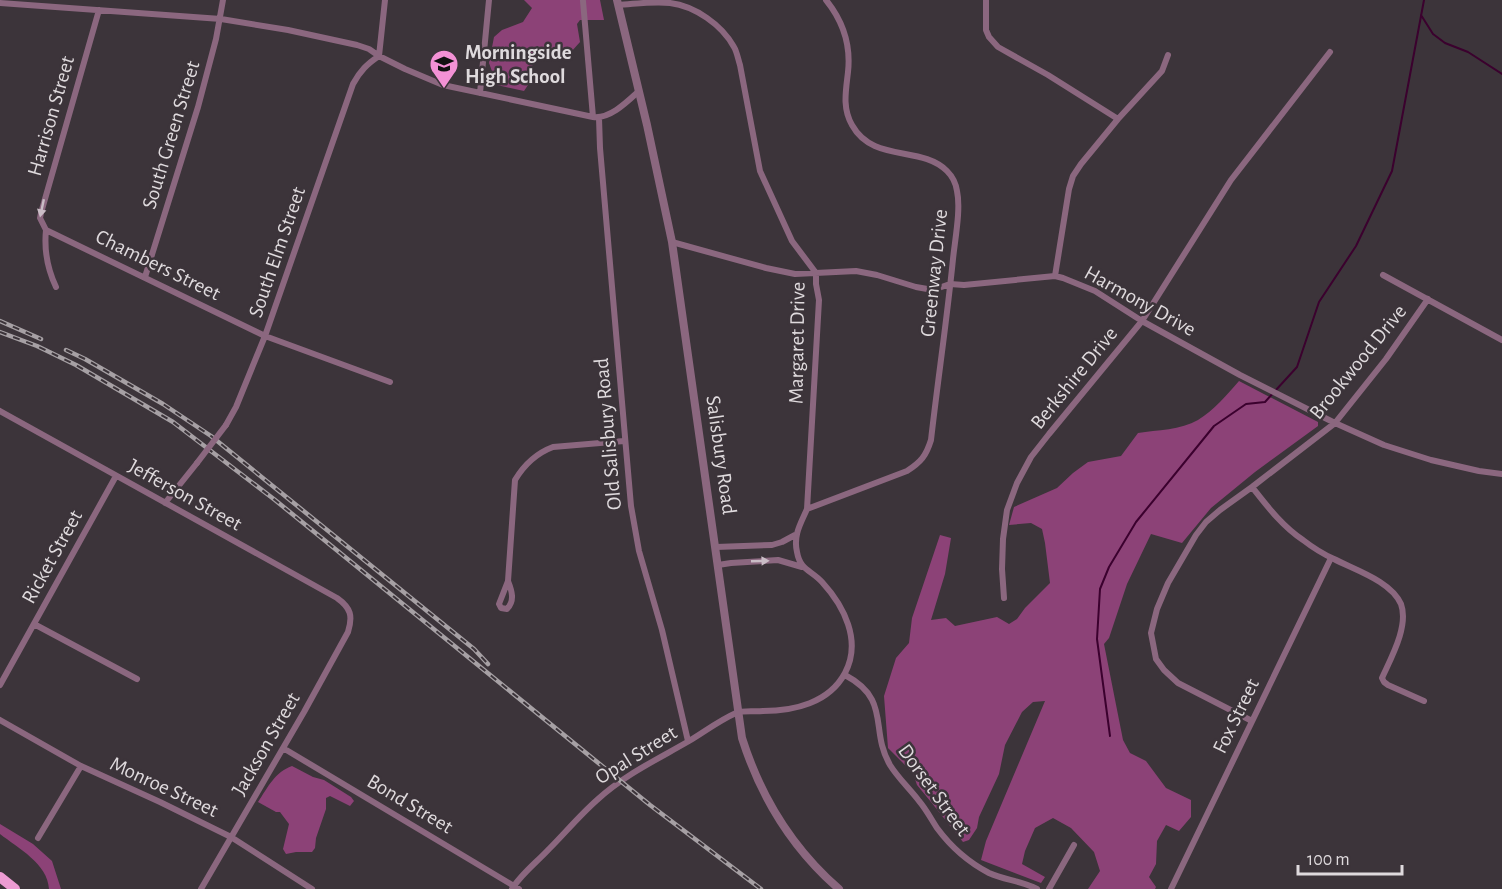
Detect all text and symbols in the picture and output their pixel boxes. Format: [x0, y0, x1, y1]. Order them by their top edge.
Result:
place label: Morningside High School [465, 42, 572, 87]
school or university icon: Morningside High School [428, 48, 460, 90]
street label: Harrison Street [24, 53, 78, 178]
street label: South Green Street [138, 58, 204, 212]
street label: South Elm Street [245, 184, 309, 320]
one-way arrow [37, 198, 47, 217]
street label: Greenway Drive [917, 208, 951, 338]
street label: Chambers Street [92, 226, 224, 304]
street label: Harmony Drive [1081, 262, 1199, 340]
street label: Margaret Drive [785, 282, 809, 404]
street label: Brookwood Drive [1306, 301, 1410, 423]
street label: Berkshire Drive [1027, 323, 1121, 433]
street label: Old Salisbury Road [591, 357, 625, 511]
street label: Salisbury Road [702, 394, 740, 516]
street label: Jefferson Street [125, 455, 246, 535]
street label: Ricket Street [18, 506, 86, 607]
one-way arrow [751, 556, 770, 565]
street label: Fox Street [1209, 675, 1263, 757]
street label: Jackson Street [228, 689, 304, 799]
street label: Opal Street [592, 722, 681, 788]
street label: Dorset Street [894, 740, 974, 840]
street label: Monroe Street [107, 753, 222, 821]
street label: Bond Street [364, 770, 457, 838]
scale bar [1298, 838, 1402, 876]
text: 100 m [1307, 851, 1350, 869]

